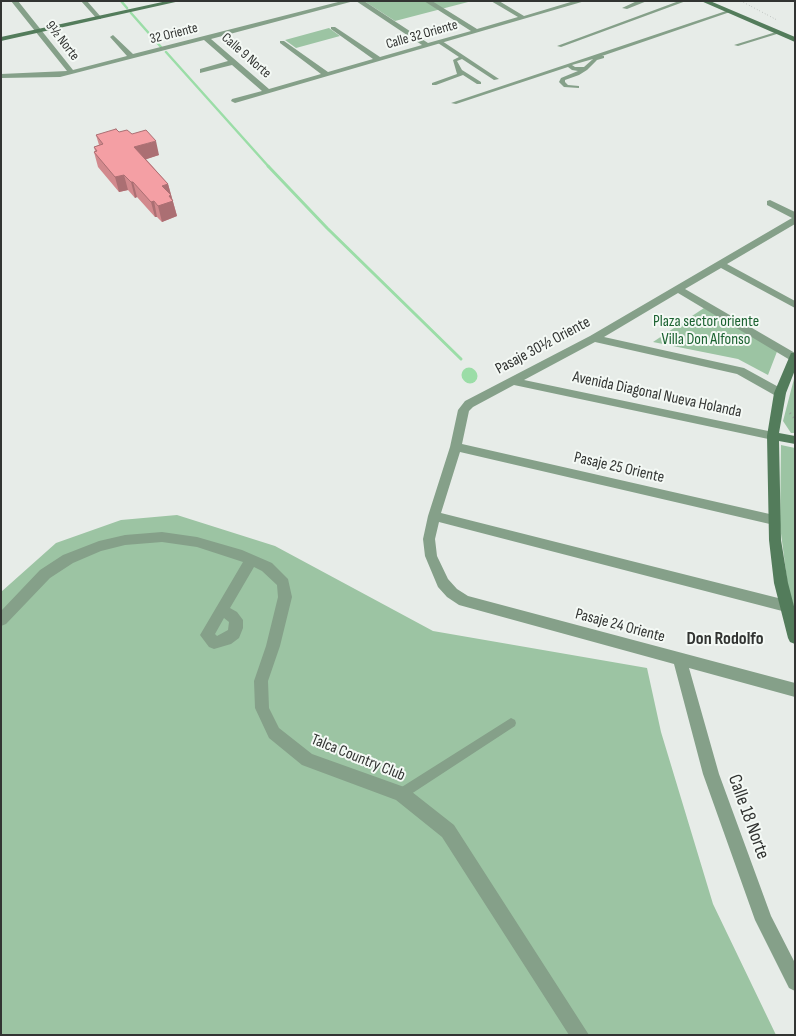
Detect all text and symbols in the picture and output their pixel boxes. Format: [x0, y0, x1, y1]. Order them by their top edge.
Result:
street label: Calle 32 Oriente [384, 17, 460, 53]
street label: 9½ Norte [41, 18, 83, 64]
street label: 32 Oriente [148, 20, 200, 48]
street label: Calle 9 Norte [218, 30, 274, 82]
park label: Plaza sector oriente Villa Don Alfonso [653, 312, 759, 350]
street label: Pasaje 30½ Oriente [492, 313, 594, 379]
street label: Avenida Diagonal Nueva Holanda [571, 368, 743, 422]
street label: Pasaje 25 Oriente [572, 448, 666, 488]
street label: Pasaje 24 Oriente [573, 605, 667, 647]
district label: Don Rodolfo [687, 628, 763, 650]
street label: Talca Country Club [308, 730, 408, 786]
street label: Calle 18 Norte [722, 772, 774, 862]

